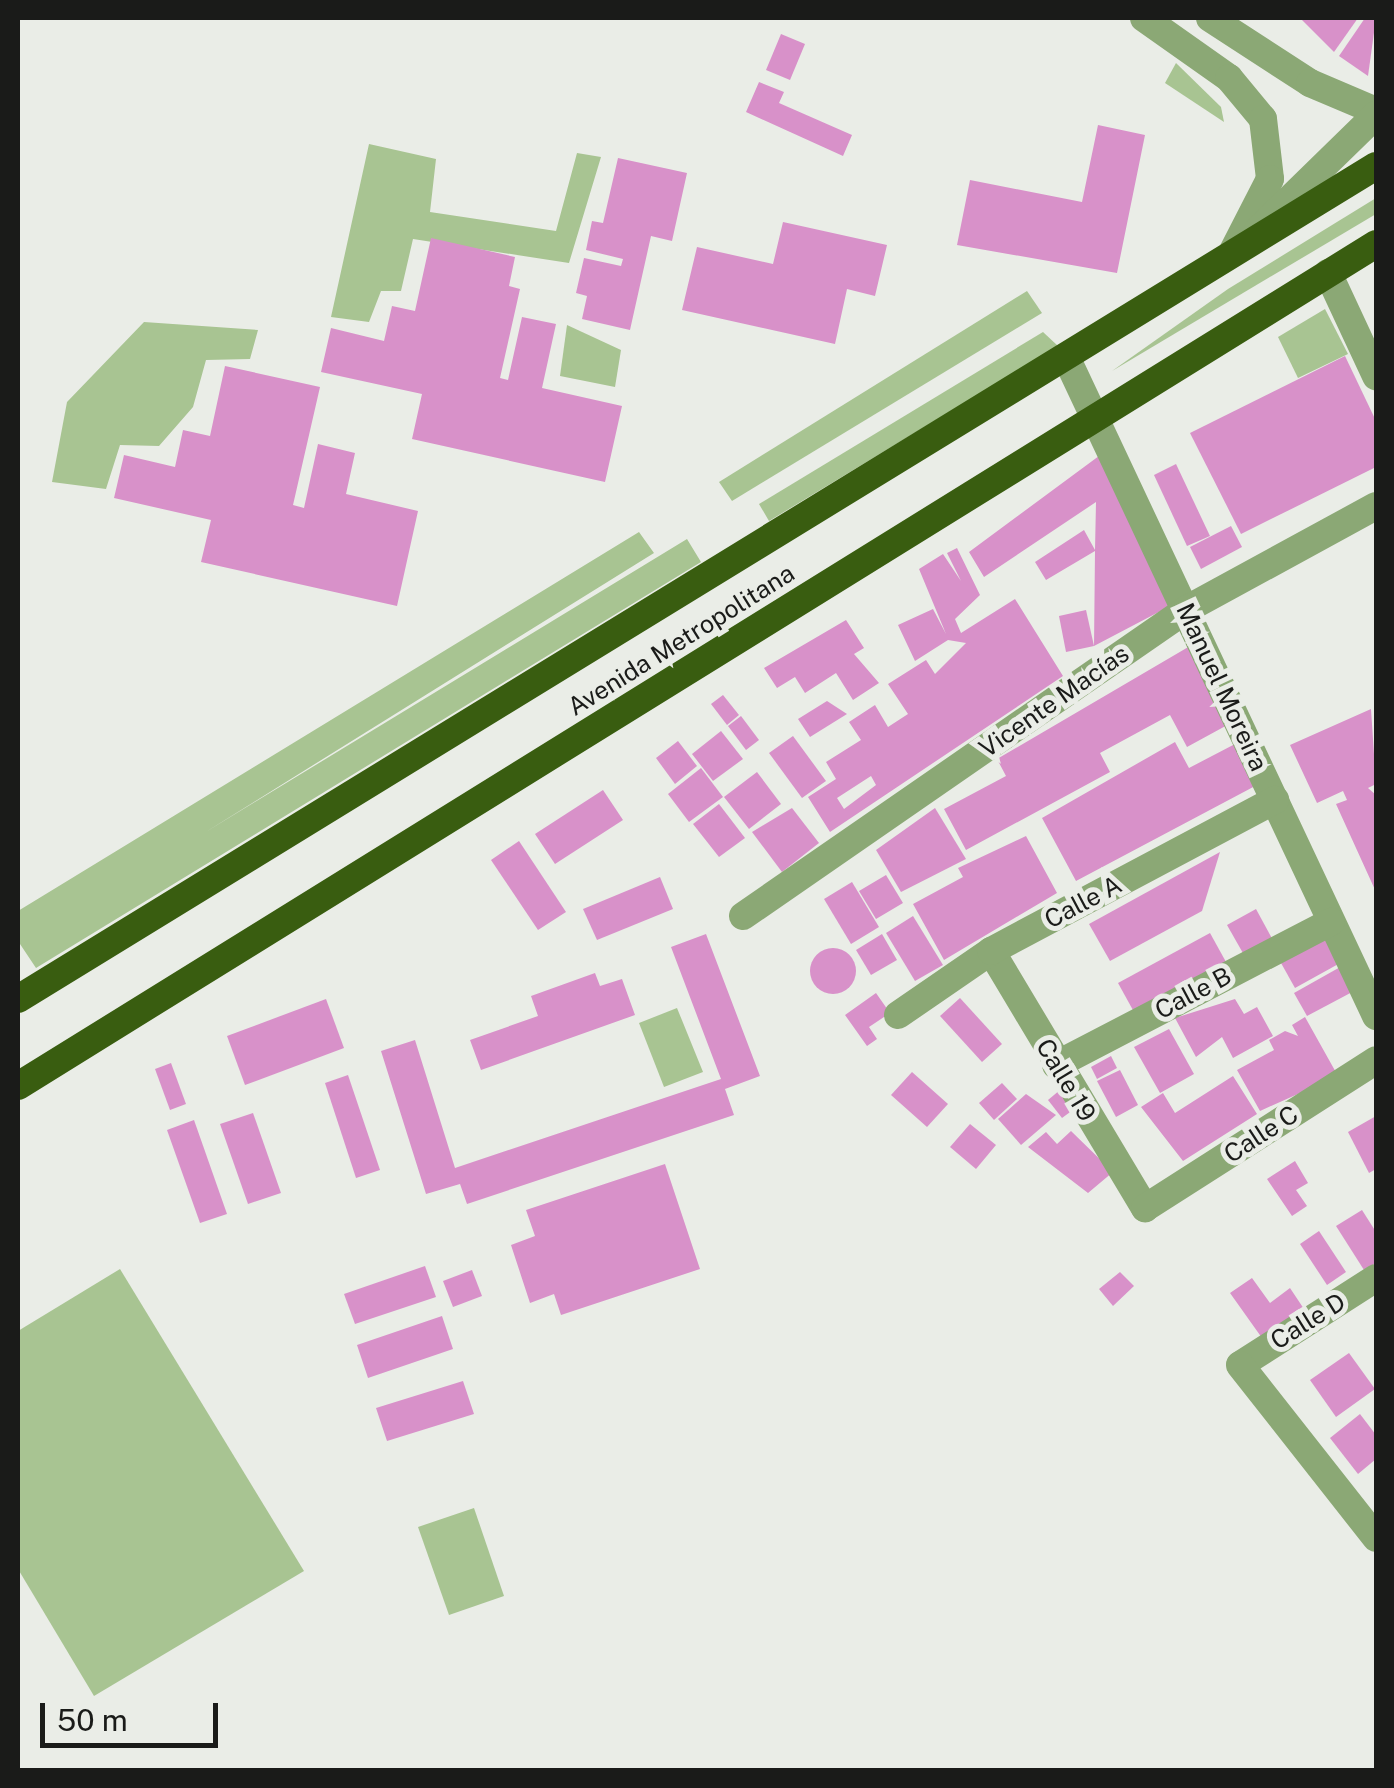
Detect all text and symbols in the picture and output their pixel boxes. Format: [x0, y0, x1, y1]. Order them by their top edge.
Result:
street label: Avenida Metropolitana [562, 558, 800, 722]
street label: Manuel Moreira [1170, 598, 1274, 776]
street label: Vicente Macías [973, 638, 1135, 764]
street label: Calle A [1039, 869, 1127, 935]
street label: Calle B [1150, 961, 1236, 1025]
street label: Calle 19 [1030, 1033, 1102, 1127]
street label: Calle C [1218, 1099, 1304, 1169]
street label: Calle D [1265, 1286, 1351, 1356]
scale bar [45, 1683, 222, 1745]
text: 50 m [57, 1702, 128, 1738]

